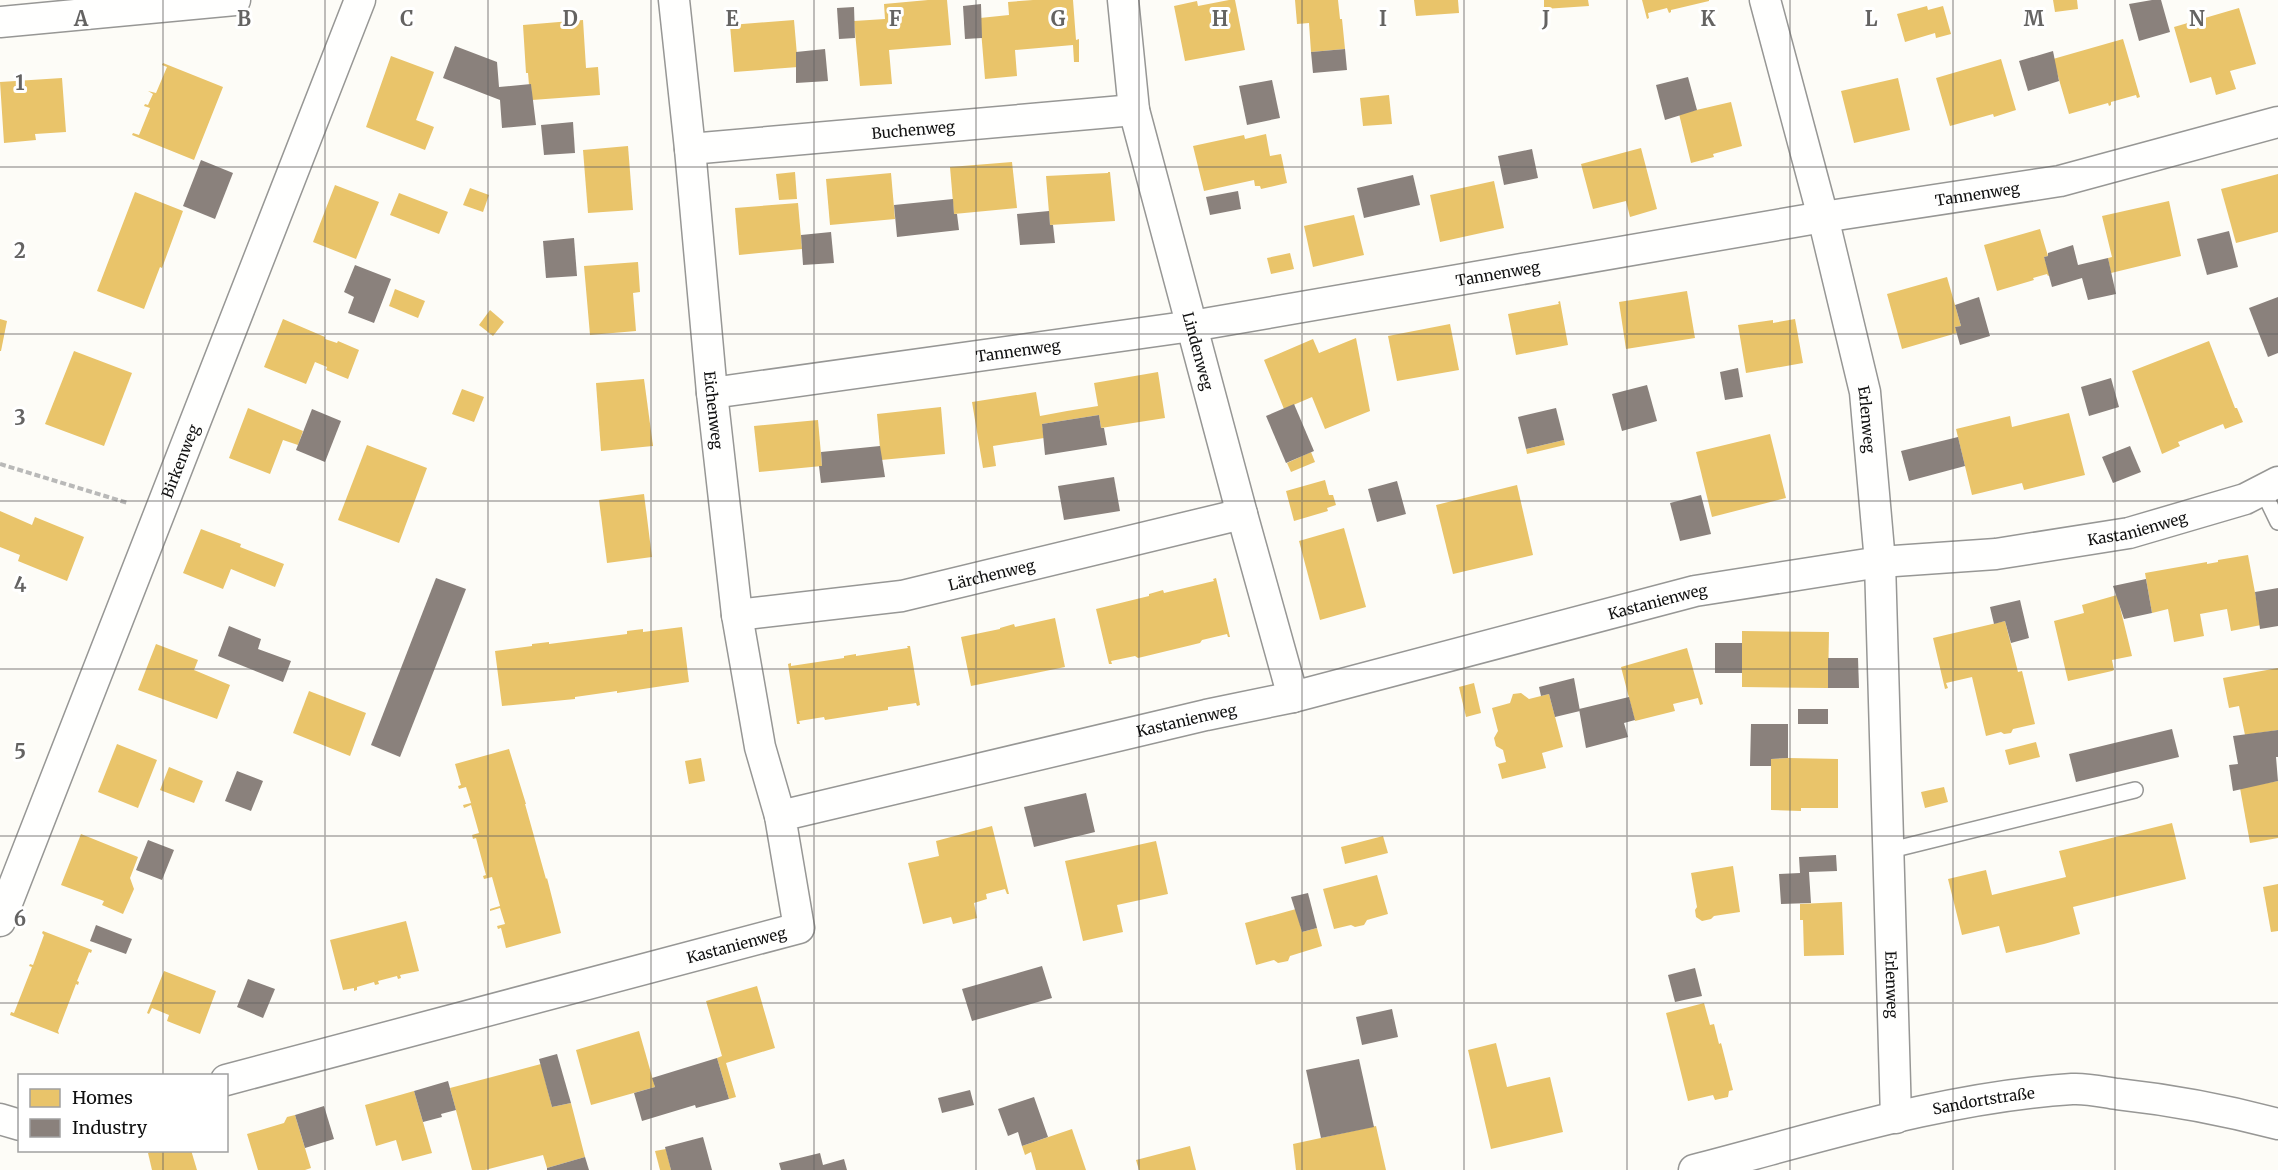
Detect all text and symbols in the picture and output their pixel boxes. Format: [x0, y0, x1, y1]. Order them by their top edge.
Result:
text: A [73, 6, 89, 31]
text: B [237, 6, 251, 31]
text: C [400, 6, 414, 31]
text: D [562, 6, 578, 31]
text: E [725, 6, 739, 31]
text: F [889, 6, 902, 31]
text: G [1051, 6, 1066, 31]
text: H [1212, 6, 1228, 31]
text: I [1379, 6, 1387, 31]
text: J [1541, 6, 1550, 31]
text: K [1701, 6, 1716, 31]
text: L [1865, 6, 1878, 31]
text: M [2024, 6, 2045, 31]
text: N [2189, 6, 2205, 31]
text: 1 [15, 70, 25, 95]
street label: Buchenweg [871, 116, 956, 143]
street label: Tannenweg [1934, 178, 2021, 209]
text: 2 [14, 238, 26, 263]
street label: Tannenweg [1454, 257, 1541, 290]
street label: Lindenweg [1179, 310, 1218, 392]
street label: Tannenweg [975, 335, 1062, 366]
street label: Eichenweg [701, 370, 728, 450]
street label: Erlenweg [1854, 384, 1880, 454]
text: 3 [14, 405, 26, 430]
street label: Birkenweg [157, 421, 203, 500]
street label: Kastanienweg [2086, 507, 2189, 549]
street label: Lärchenweg [946, 555, 1037, 594]
text: 4 [14, 572, 27, 597]
street label: Kastanienweg [1606, 580, 1709, 623]
street label: Kastanienweg [1134, 699, 1238, 741]
text: 5 [14, 739, 26, 764]
text: 6 [14, 906, 26, 931]
street label: Kastanienweg [685, 922, 788, 967]
street label: Erlenweg [1882, 950, 1903, 1019]
legend [18, 1074, 228, 1152]
street label: Sandortstraße [1931, 1083, 2036, 1118]
text: Homes [72, 1086, 133, 1109]
text: Industry [72, 1116, 148, 1139]

